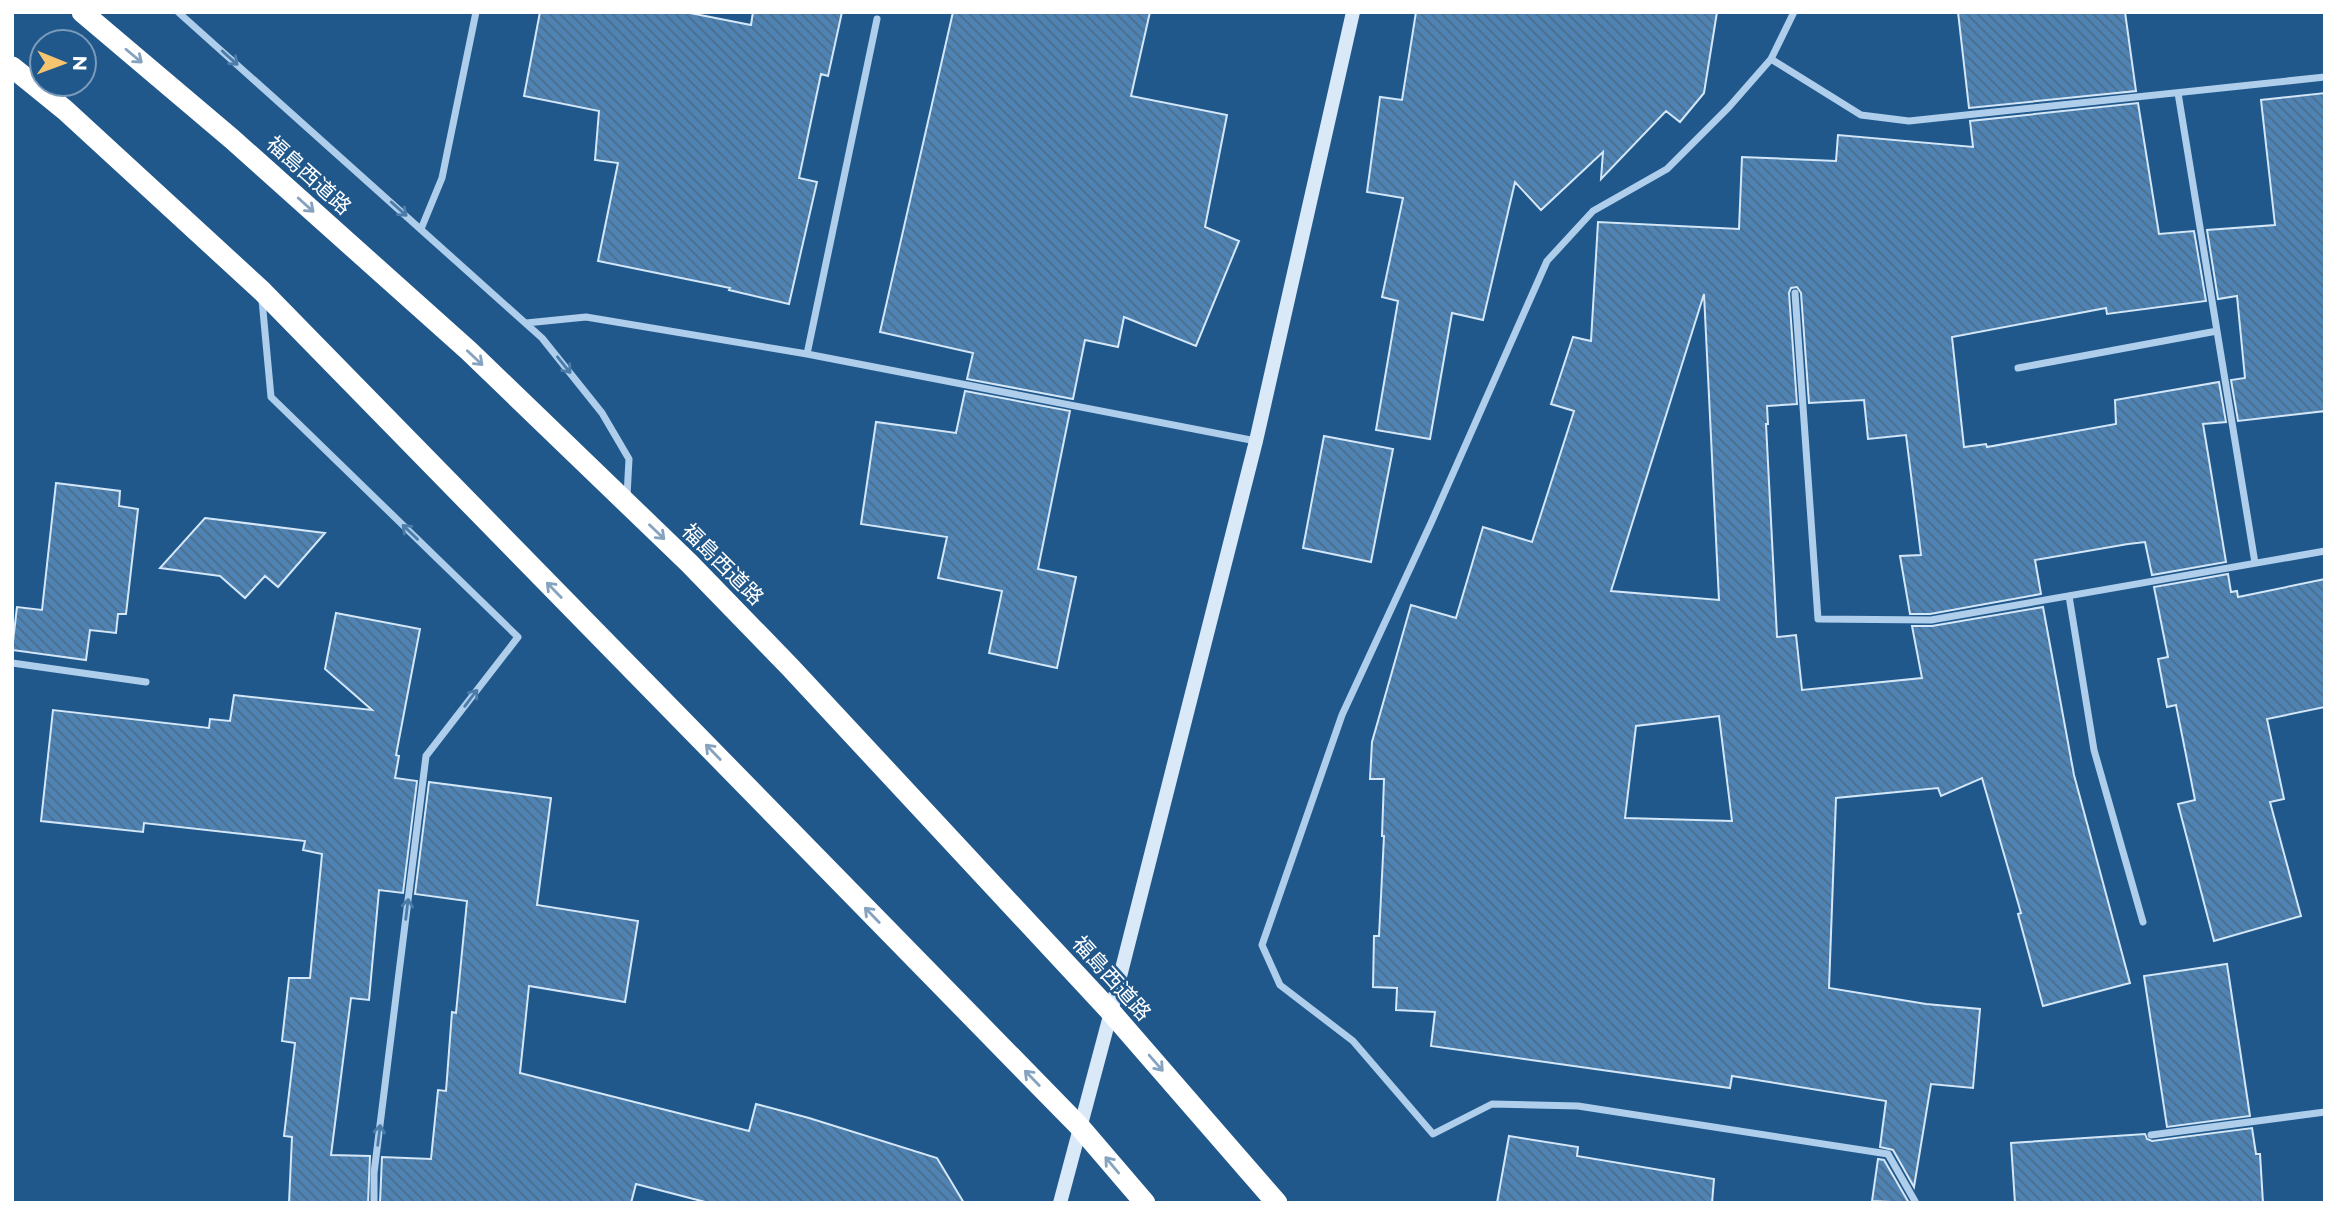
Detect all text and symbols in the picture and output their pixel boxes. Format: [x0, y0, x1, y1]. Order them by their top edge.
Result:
north arrow [28, 28, 98, 98]
one-way arrow [125, 48, 143, 64]
one-way arrow [220, 49, 238, 65]
text: N [68, 55, 91, 71]
street label: 福島西道路 [262, 131, 356, 219]
one-way arrow [297, 197, 314, 214]
one-way arrow [390, 201, 408, 217]
one-way arrow [466, 349, 483, 366]
one-way arrow [556, 356, 572, 374]
street label: 福島西道路 [677, 518, 769, 610]
one-way arrow [402, 523, 419, 540]
one-way arrow [648, 524, 665, 541]
one-way arrow [546, 582, 563, 599]
one-way arrow [463, 689, 478, 708]
one-way arrow [705, 744, 722, 761]
one-way arrow [401, 898, 414, 921]
one-way arrow [864, 907, 881, 924]
street label: 福島西道路 [1068, 931, 1156, 1025]
one-way arrow [1148, 1054, 1164, 1072]
one-way arrow [1023, 1069, 1040, 1086]
one-way arrow [372, 1124, 385, 1147]
one-way arrow [1104, 1156, 1120, 1174]

